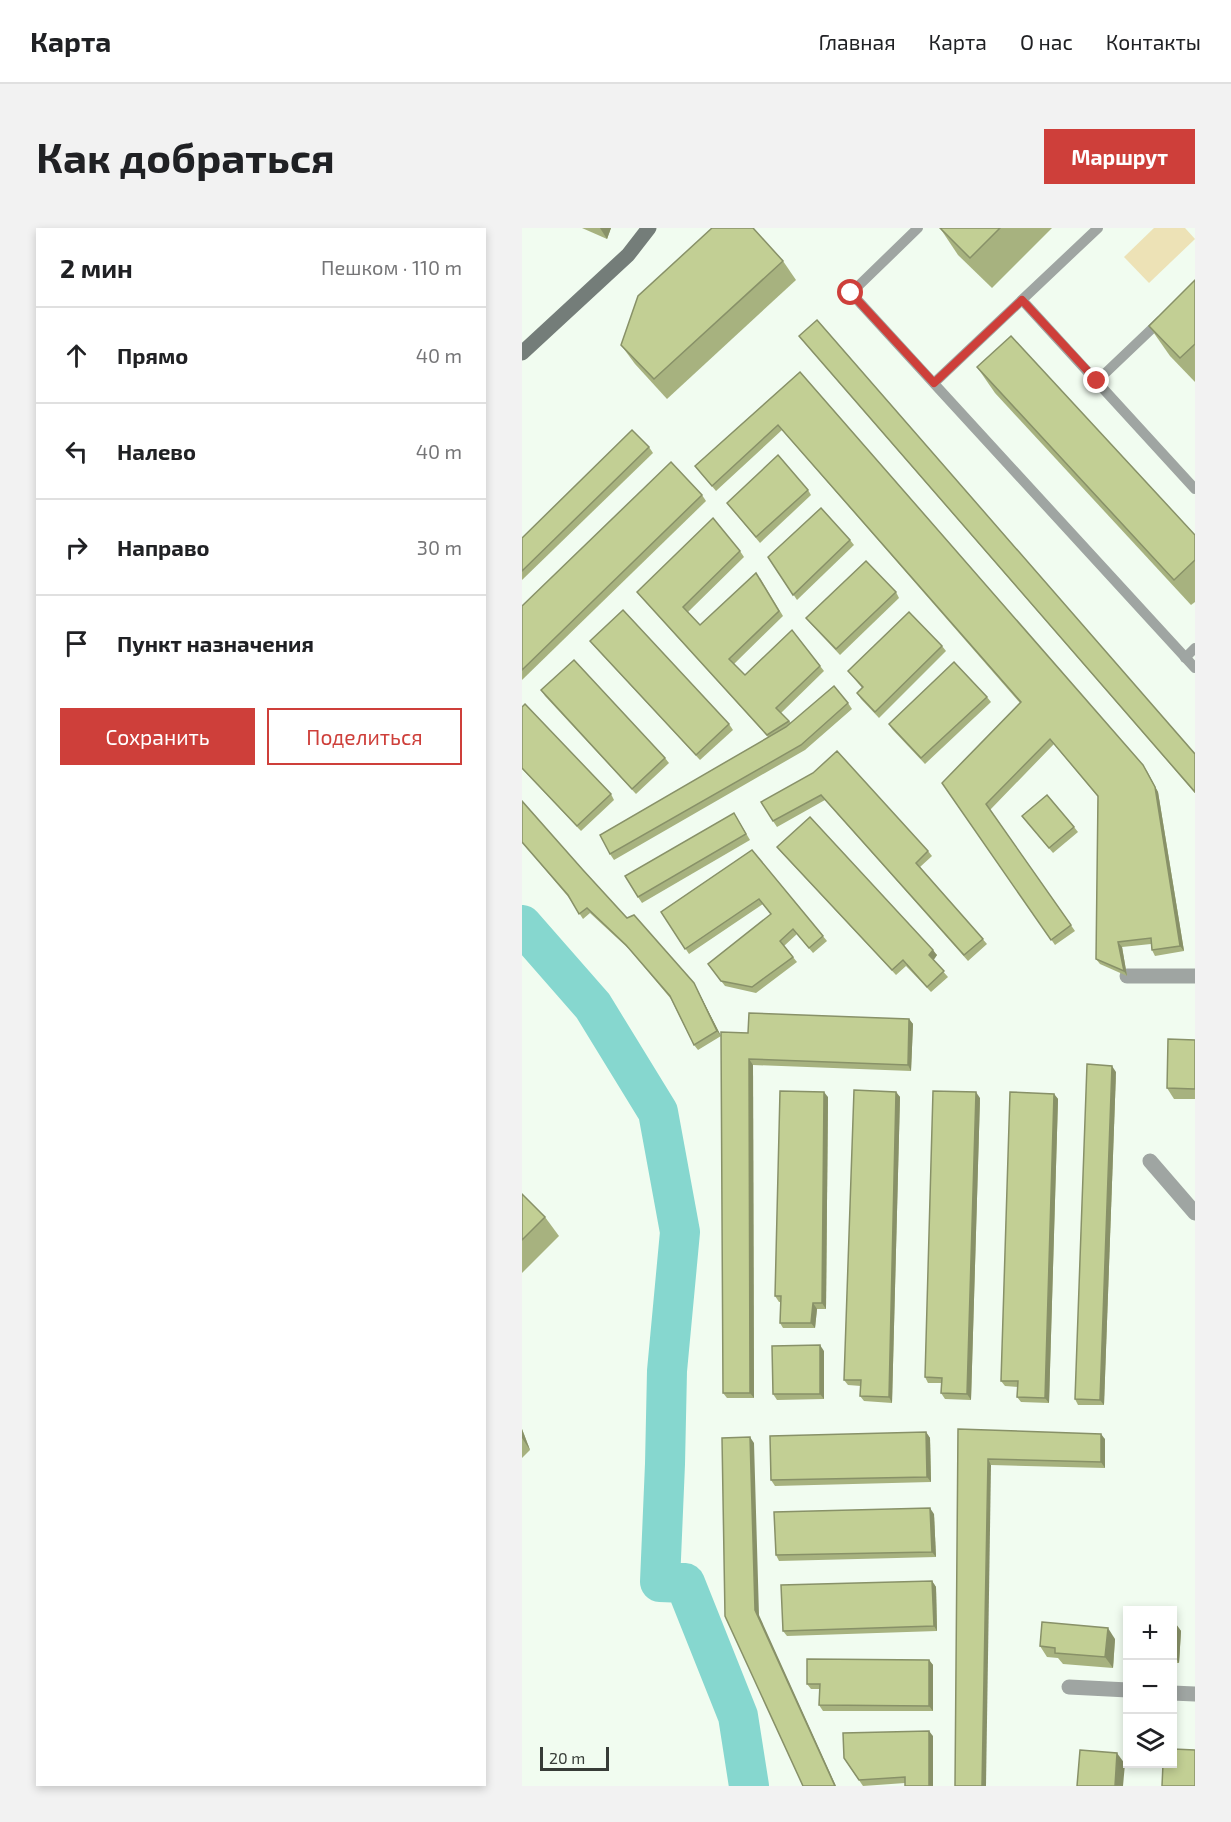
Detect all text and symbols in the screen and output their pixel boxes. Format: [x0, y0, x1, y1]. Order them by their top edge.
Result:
text: Карта [30, 24, 111, 58]
text: Главная [819, 29, 896, 54]
text: Карта [929, 29, 987, 54]
text: О нас [1020, 29, 1073, 54]
text: Контакты [1106, 29, 1201, 54]
button: Маршрут [1044, 129, 1195, 184]
text: Как добраться [36, 131, 335, 181]
text: 2 мин [60, 252, 133, 283]
text: Пешком · 110 m [321, 255, 462, 279]
route start [837, 279, 863, 305]
icon: ahead [60, 339, 93, 372]
text: Прямо [117, 342, 188, 368]
text: 40 m [416, 343, 462, 367]
route end [1083, 367, 1109, 393]
icon: left [60, 435, 93, 468]
text: Налево [117, 438, 196, 464]
text: 40 m [416, 439, 462, 463]
icon: right [60, 531, 93, 564]
text: Направо [117, 534, 210, 560]
text: 30 m [417, 535, 462, 559]
icon: arrive [60, 627, 93, 660]
text: Пункт назначения [117, 630, 314, 656]
button: Сохранить [60, 708, 255, 765]
button: Поделиться [267, 708, 462, 765]
map controls [1123, 1606, 1177, 1768]
button: + [1123, 1606, 1177, 1660]
button: − [1123, 1660, 1177, 1714]
button: layers [1123, 1714, 1177, 1768]
scale bar [540, 1744, 609, 1772]
text: 20 m [549, 1748, 585, 1767]

